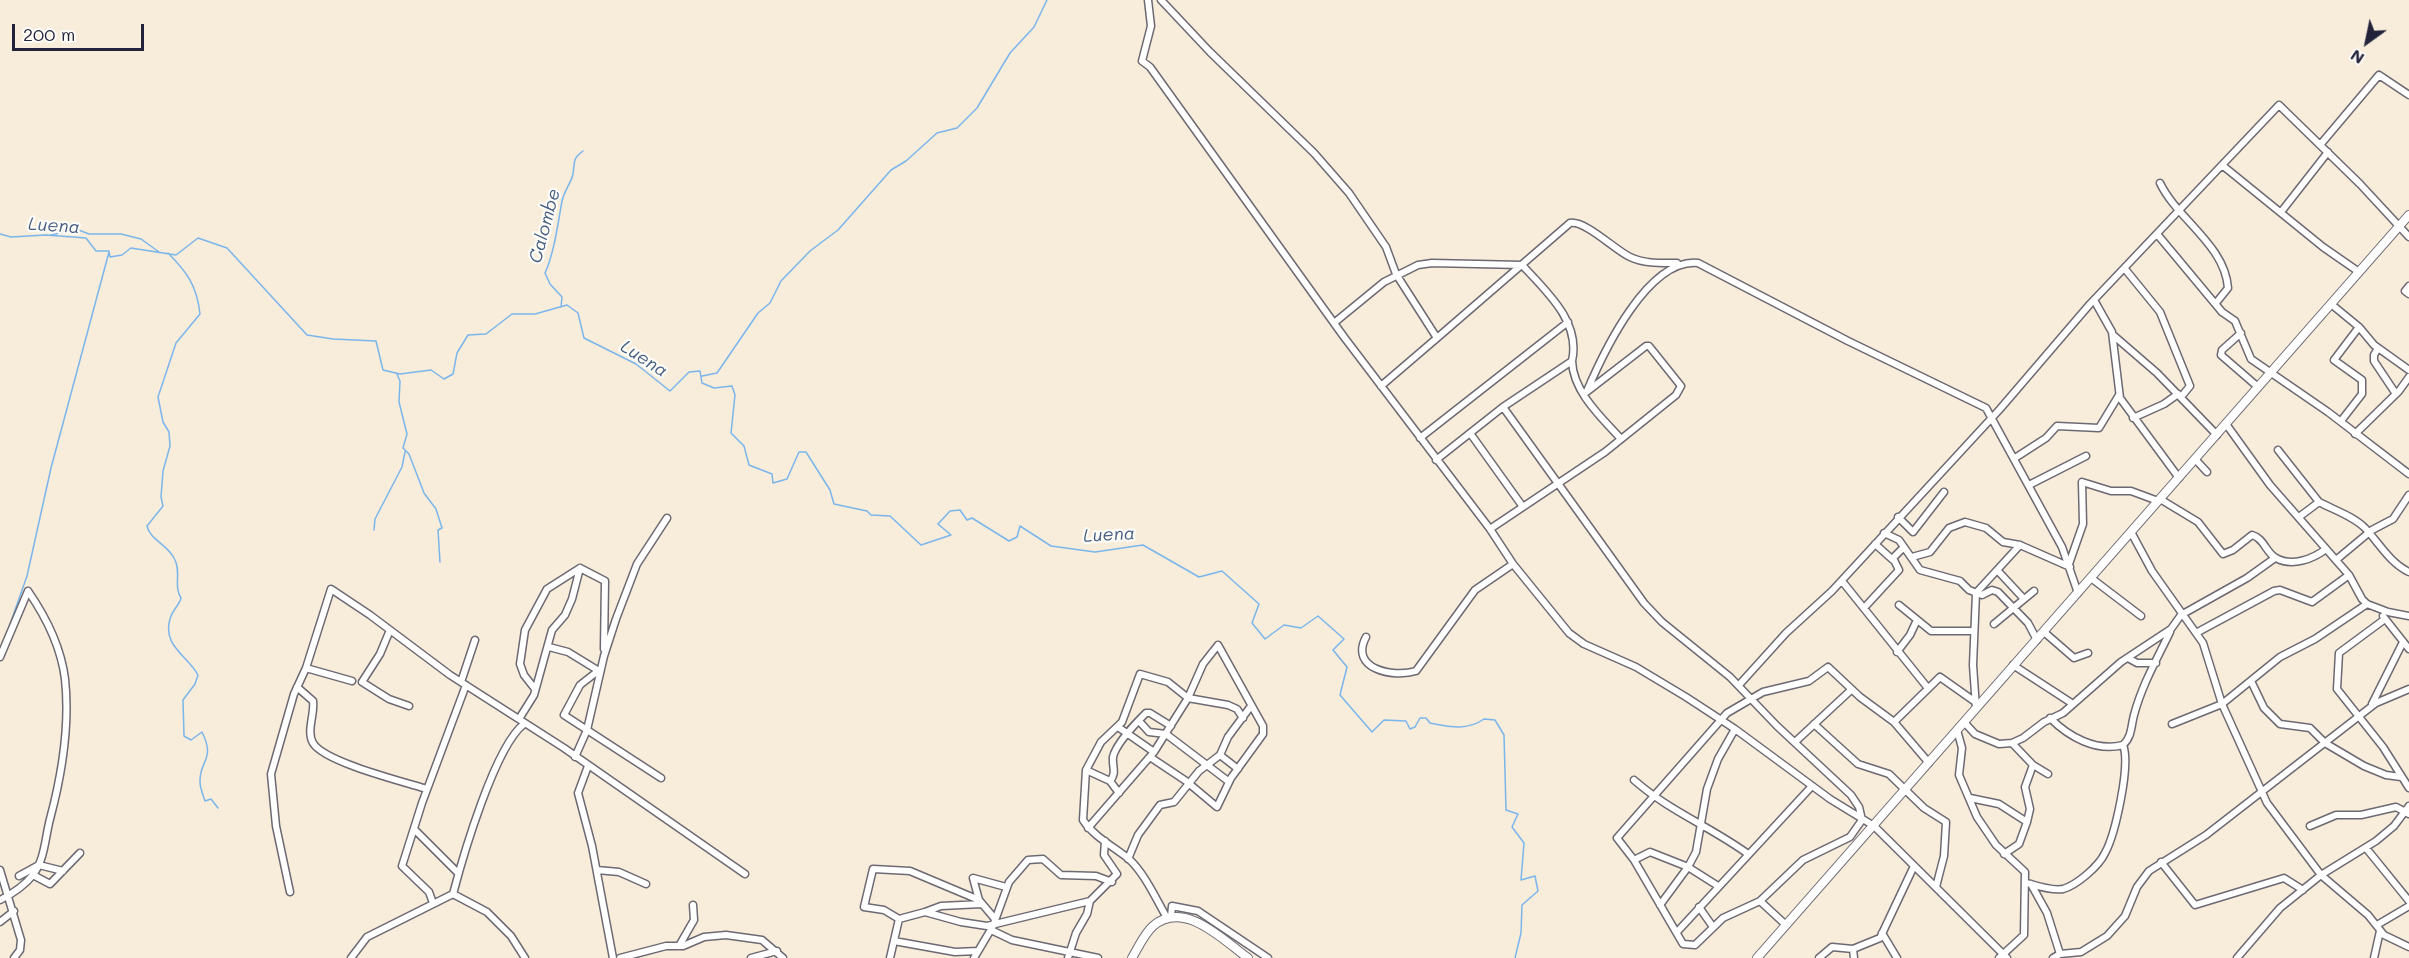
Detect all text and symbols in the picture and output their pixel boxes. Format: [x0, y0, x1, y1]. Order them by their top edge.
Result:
scale bar [15, 12, 147, 50]
north arrow [2337, 12, 2397, 72]
text: 200 m [23, 22, 75, 46]
text: N [2346, 45, 2368, 70]
water label: Calombe [525, 186, 565, 266]
water label: Luena [27, 213, 81, 239]
water label: Luena [616, 336, 672, 382]
water label: Luena [1083, 523, 1135, 547]

